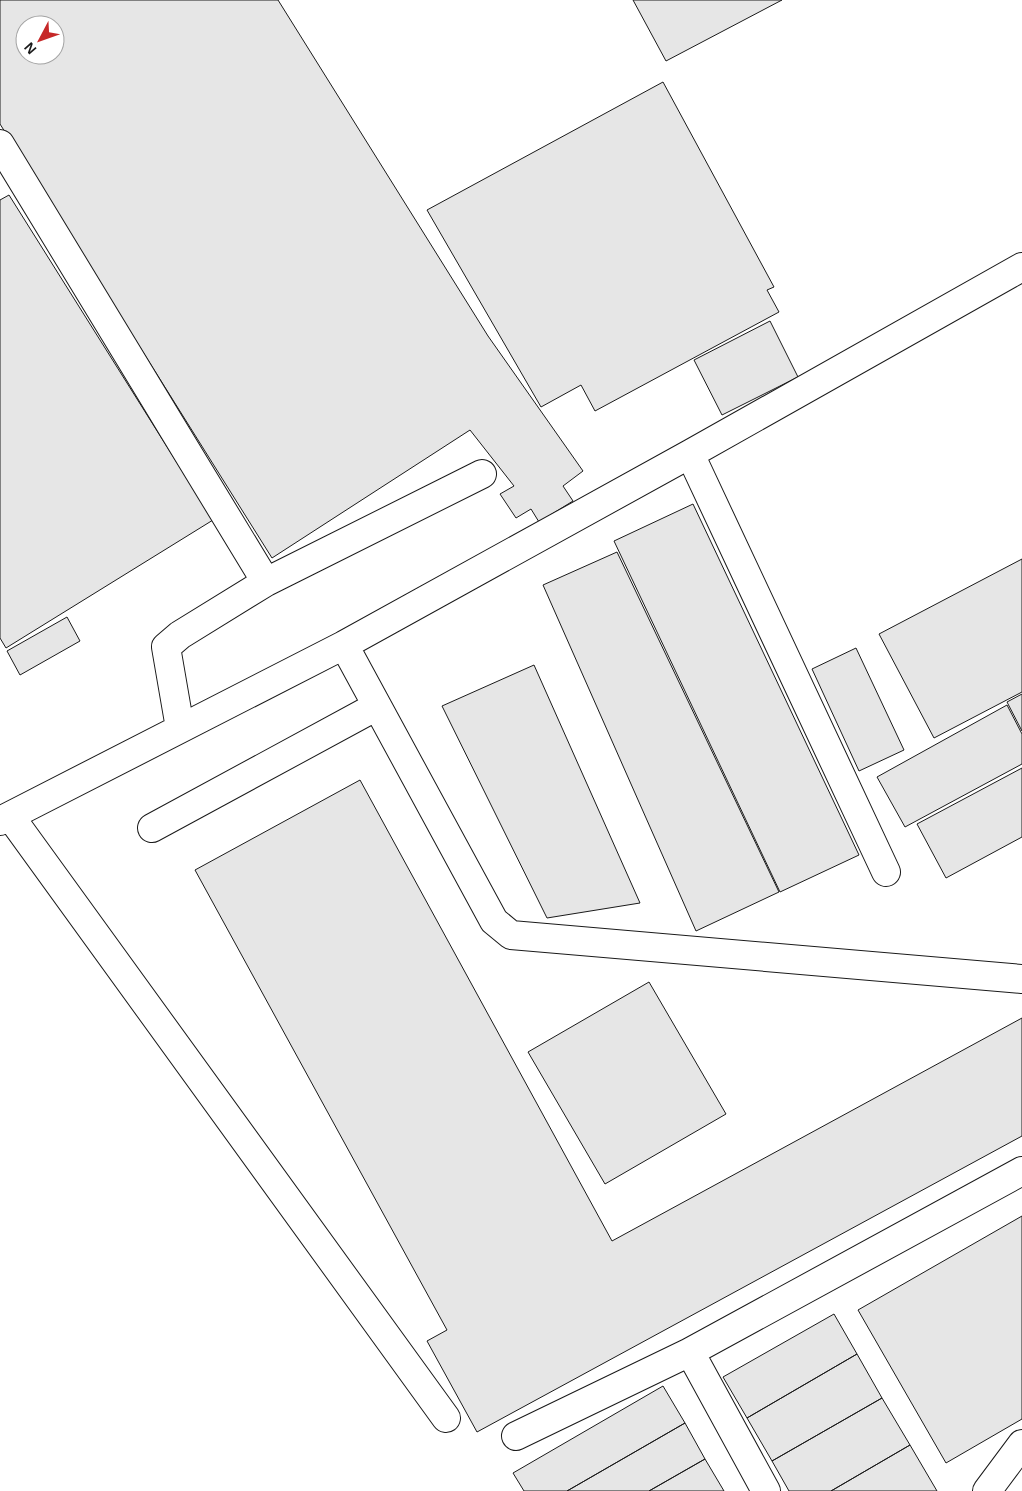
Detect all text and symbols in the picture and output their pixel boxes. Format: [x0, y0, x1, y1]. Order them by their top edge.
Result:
north arrow [15, 15, 65, 65]
text: N [21, 39, 40, 58]

